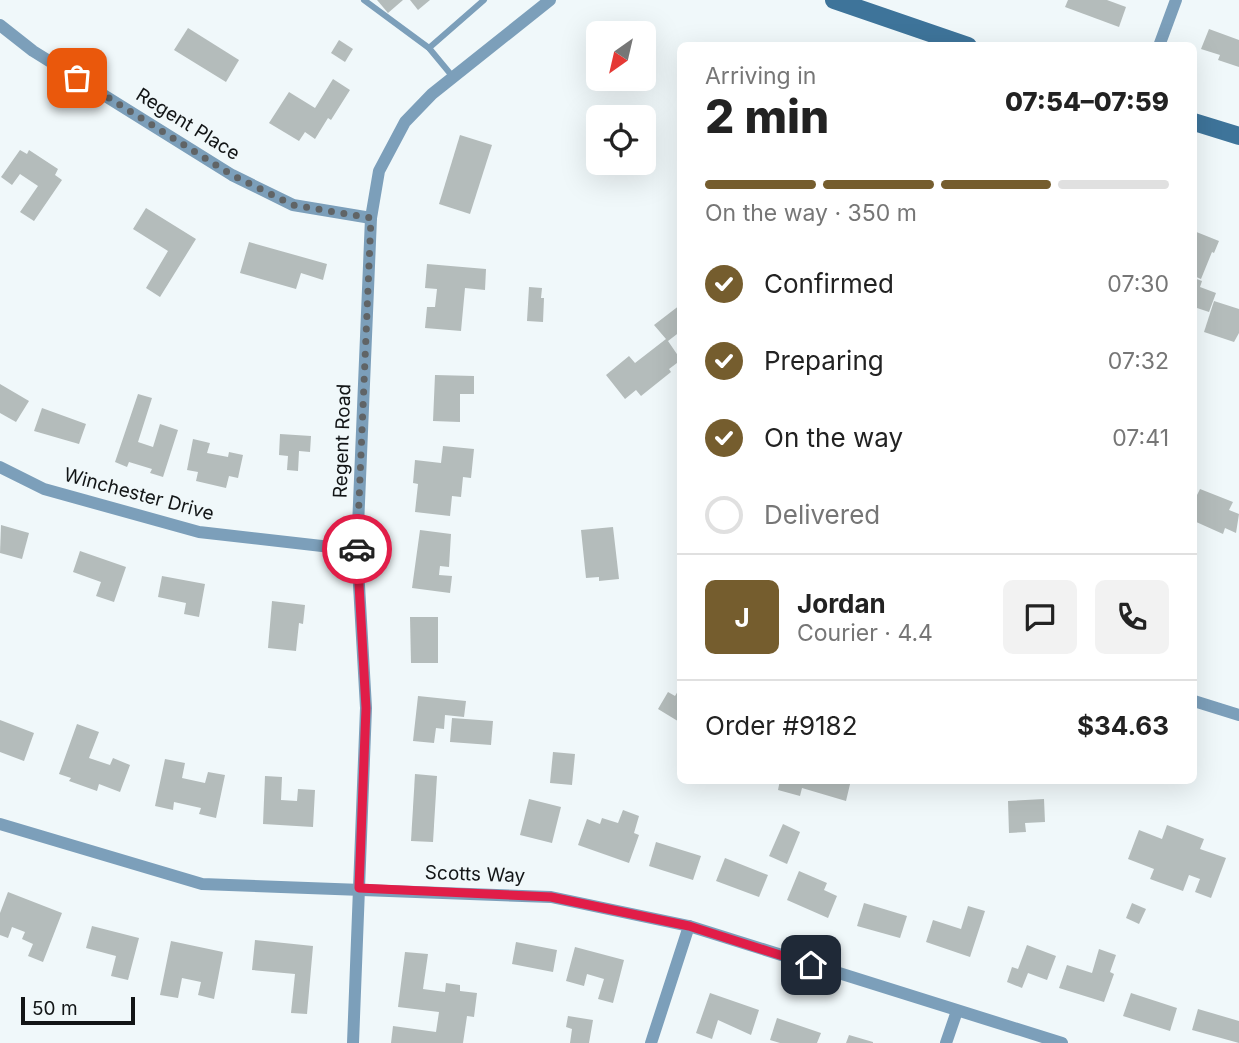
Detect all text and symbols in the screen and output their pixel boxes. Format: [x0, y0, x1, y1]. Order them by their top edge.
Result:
north arrow [586, 21, 656, 91]
map controls [586, 21, 656, 175]
pin [47, 48, 107, 108]
icon: bag [58, 59, 96, 97]
text: Arriving in [705, 62, 816, 90]
street label: Regent Place [132, 83, 244, 165]
text: 07:54–07:59 [1005, 86, 1169, 117]
text: 2 min [705, 88, 829, 144]
button: locate [586, 105, 656, 175]
text: On the way · 350 m [705, 199, 917, 227]
icon: check [705, 265, 743, 303]
text: Confirmed [764, 268, 894, 299]
text: 07:30 [1107, 270, 1169, 298]
icon: check [705, 342, 743, 380]
text: Preparing [764, 345, 884, 376]
text: 07:32 [1108, 347, 1169, 375]
street label: Regent Road [329, 383, 355, 499]
icon: check [705, 419, 743, 457]
text: On the way [764, 422, 903, 453]
text: 07:41 [1112, 424, 1169, 452]
street label: Winchester Drive [61, 463, 217, 525]
text: Delivered [764, 499, 880, 530]
courier [322, 514, 392, 584]
icon: car [338, 530, 376, 568]
button: chat [1003, 580, 1077, 654]
button: phone [1095, 580, 1169, 654]
text: Jordan [797, 588, 886, 619]
text: J [734, 602, 750, 633]
text: Courier · 4.4 [797, 619, 933, 647]
text: Order #9182 [705, 710, 858, 741]
text: $34.63 [1077, 710, 1169, 741]
street label: Scotts Way [424, 861, 526, 887]
pin [781, 935, 841, 995]
icon: home [792, 946, 830, 984]
scale bar [21, 994, 135, 1026]
text: 50 m [32, 997, 78, 1020]

